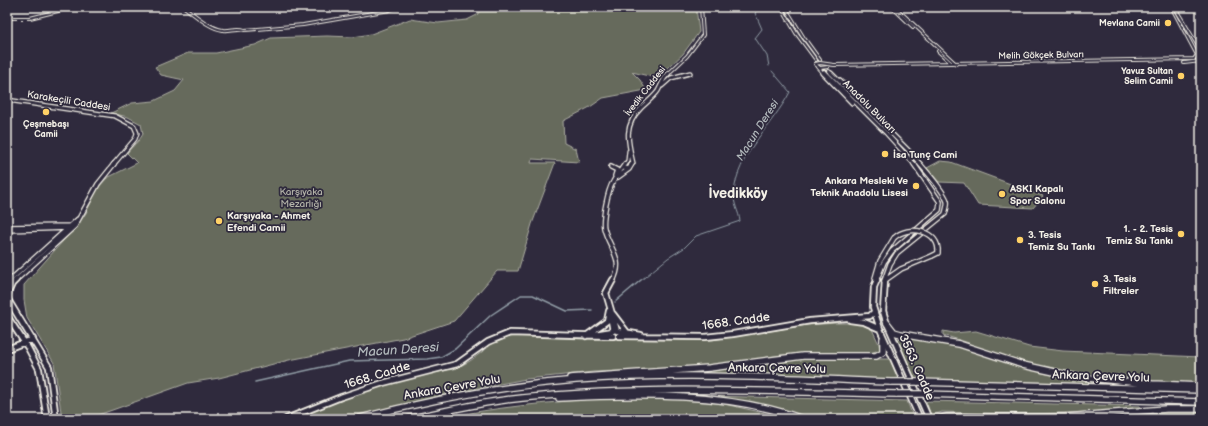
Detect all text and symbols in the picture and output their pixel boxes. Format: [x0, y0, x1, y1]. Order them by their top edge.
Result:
place label: Mevlana Camii [1099, 18, 1160, 29]
marker: Mevlana Camii [1163, 18, 1173, 28]
street label: Melih Gökçek Bulvarı [998, 49, 1084, 62]
street label: İvedik Caddesi [622, 64, 668, 118]
place label: Yavuz Sultan Selim Camii [1121, 66, 1173, 87]
marker: Yavuz Sultan Selim Camii [1176, 71, 1186, 81]
street label: Anadolu Bulvarı [840, 78, 898, 136]
street label: Karakeçili Caddesi [26, 88, 111, 113]
water label: Macun Deresi [734, 97, 782, 163]
marker: Çeşmebaşı Camii [41, 107, 51, 117]
place label: Çeşmebaşı Camii [23, 119, 69, 140]
marker: İsa Tunç Cami [880, 149, 890, 159]
place label: İsa Tunç Cami [893, 149, 957, 161]
place label: Ankara Mesleki Ve Teknik Anadolu Lisesi [811, 175, 908, 199]
marker: Ankara Mesleki Ve Teknik Anadolu Lisesi [911, 181, 921, 191]
district label: İvedikköy [709, 183, 768, 202]
place label: ASKI Kapalı Spor Salonu [1009, 183, 1066, 207]
park label: Karşıyaka Mezarlığı [279, 186, 323, 210]
marker: ASKI Kapalı Spor Salonu [997, 189, 1007, 199]
place label: Karşıyaka - Ahmet Efendi Camii [227, 210, 311, 234]
marker: Karşıyaka - Ahmet Efendi Camii [214, 216, 224, 226]
place label: 1. - 2. Tesis Temiz Su Tankı [1106, 223, 1173, 247]
place label: 3. Tesis Temiz Su Tankı [1028, 229, 1095, 253]
marker: 1. - 2. Tesis Temiz Su Tankı [1176, 229, 1186, 239]
marker: 3. Tesis Temiz Su Tankı [1015, 235, 1025, 245]
place label: 3. Tesis Filtreler [1103, 273, 1140, 297]
marker: 3. Tesis Filtreler [1090, 279, 1100, 289]
street label: 1668. Cadde [701, 309, 771, 334]
street label: 3563. Cadde [895, 332, 938, 403]
water label: Macun Deresi [357, 339, 441, 361]
street label: 1668. Cadde [342, 358, 412, 393]
street label: Ankara Çevre Yolu [728, 360, 826, 377]
street label: Ankara Çevre Yolu [1052, 367, 1150, 386]
street label: Ankara Çevre Yolu [403, 372, 502, 403]

